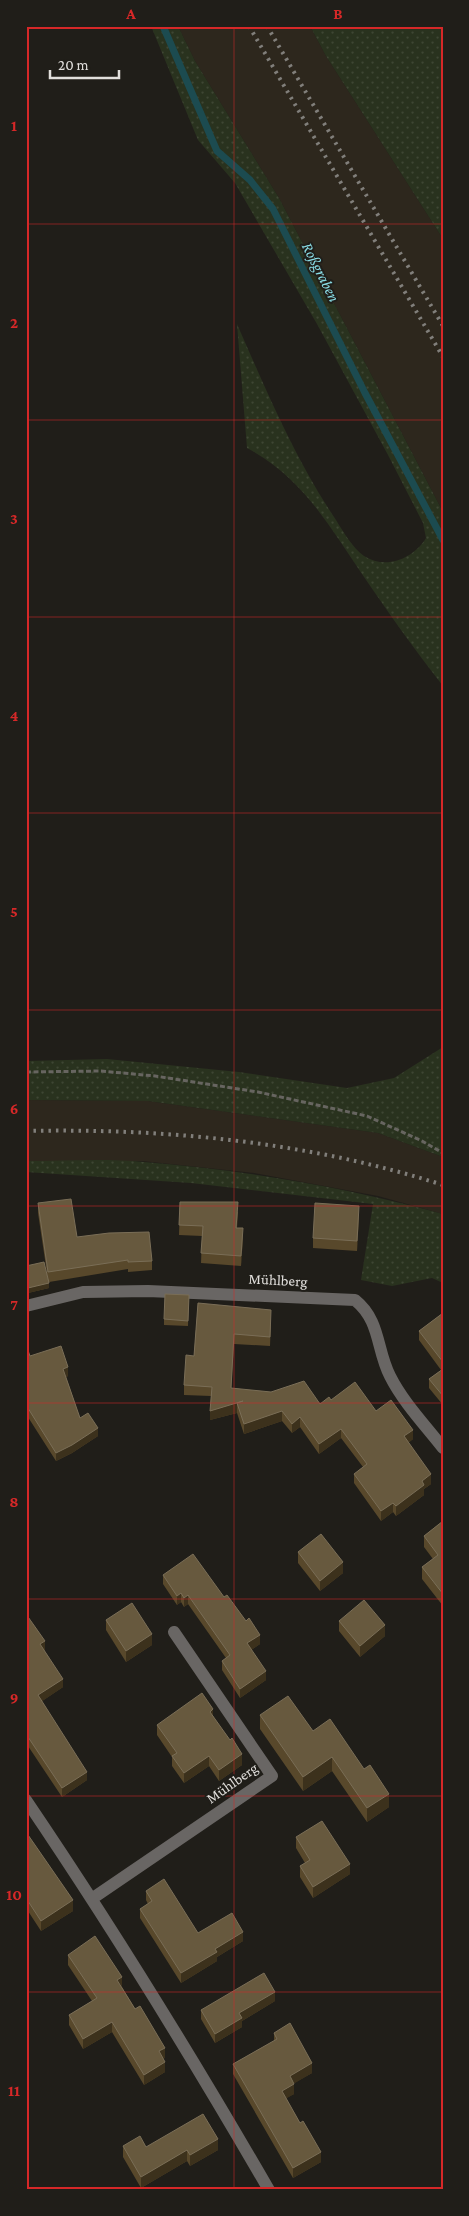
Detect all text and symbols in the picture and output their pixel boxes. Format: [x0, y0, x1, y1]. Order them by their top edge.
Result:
text: A [125, 5, 136, 22]
text: B [333, 5, 343, 22]
scale bar [50, 48, 119, 80]
text: 20 m [58, 57, 89, 73]
text: 1 [11, 117, 17, 134]
water label: Roßgraben [298, 239, 343, 305]
text: 2 [10, 314, 18, 331]
text: 3 [10, 510, 18, 527]
text: 4 [10, 707, 19, 724]
text: 5 [10, 903, 18, 920]
text: 6 [10, 1100, 18, 1117]
street label: Mühlberg [248, 1270, 308, 1291]
text: 7 [10, 1296, 18, 1313]
text: 8 [9, 1493, 19, 1510]
text: 9 [10, 1689, 18, 1706]
street label: Mühlberg [203, 1760, 261, 1807]
text: 10 [6, 1886, 22, 1903]
text: 11 [8, 2082, 20, 2099]

